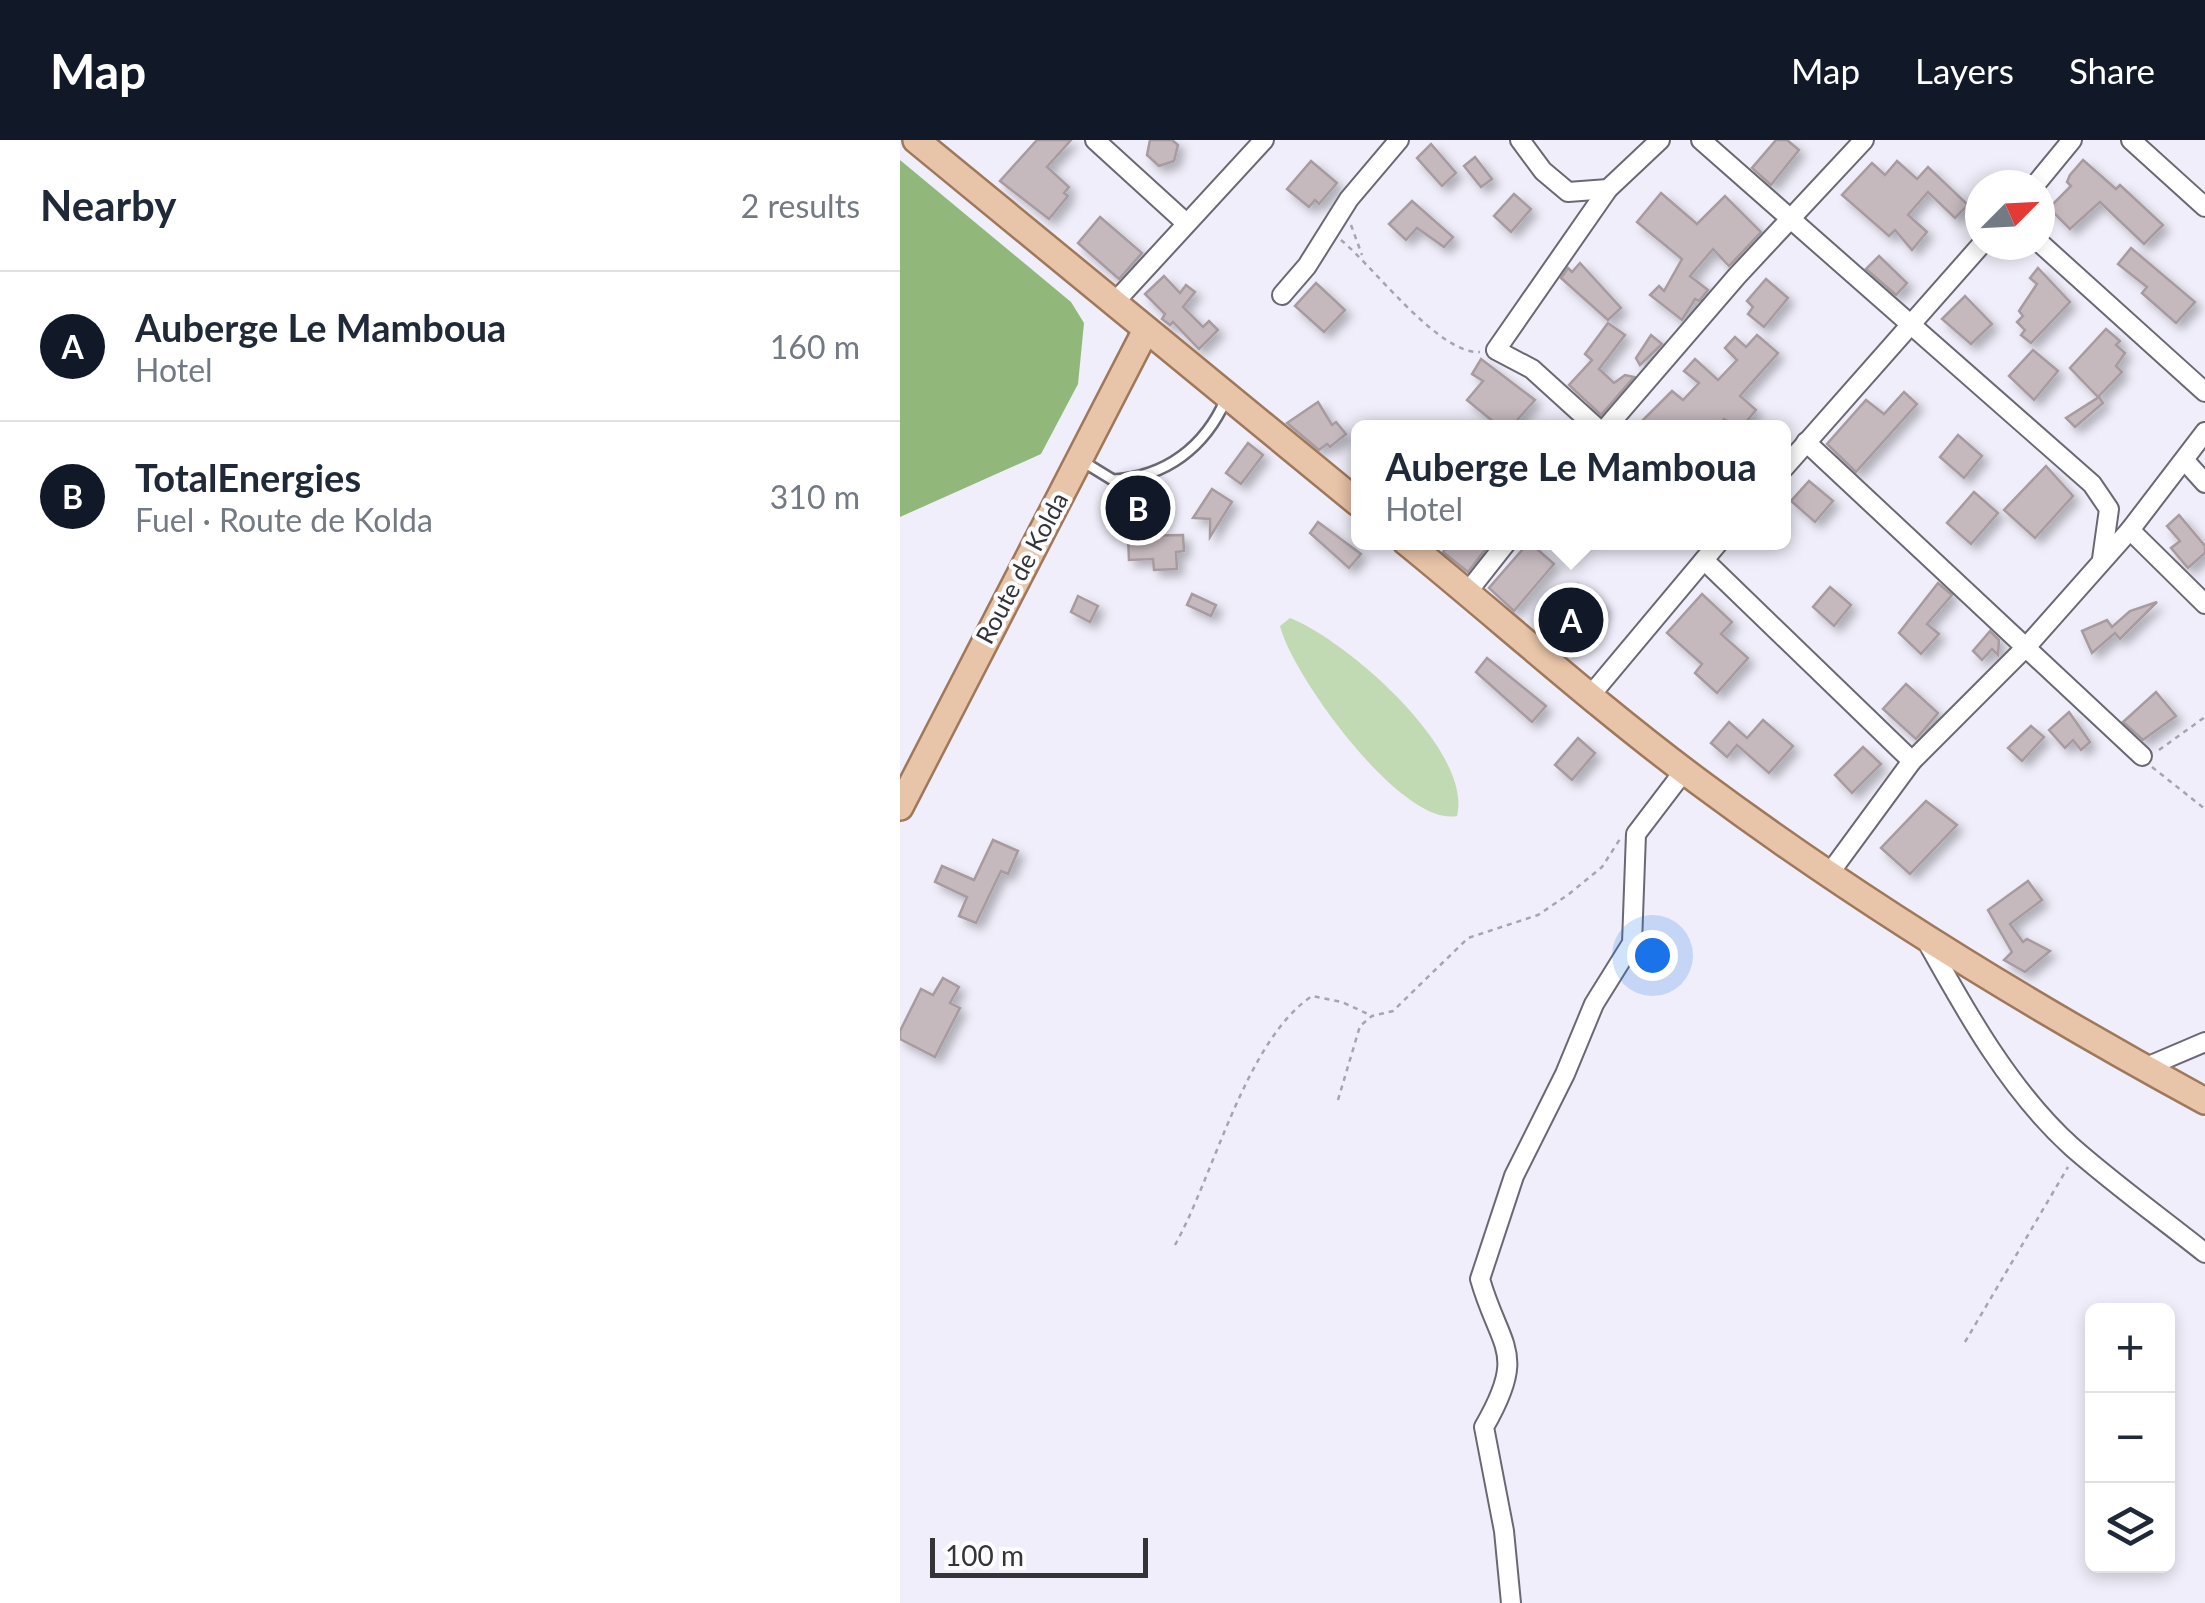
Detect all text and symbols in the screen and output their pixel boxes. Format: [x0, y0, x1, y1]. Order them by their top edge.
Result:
text: Map [50, 42, 146, 99]
text: Map [1791, 49, 1860, 91]
text: Layers [1915, 49, 2014, 91]
text: Share [2069, 49, 2155, 91]
north arrow [1965, 170, 2055, 260]
text: Nearby [40, 180, 177, 230]
text: 2 results [741, 186, 860, 225]
text: Auberge Le Mamboua [135, 304, 506, 350]
text: A [61, 327, 84, 366]
text: 160 m [770, 327, 860, 366]
text: Hotel [135, 350, 213, 389]
popup [1351, 420, 1791, 550]
text: Auberge Le Mamboua [1385, 443, 1757, 489]
text: TotalEnergies [135, 454, 361, 500]
pin: B [1106, 470, 1170, 546]
text: B [62, 477, 83, 516]
text: 310 m [770, 477, 860, 516]
street label: Route de Kolda [969, 487, 1074, 648]
text: Hotel [1385, 489, 1463, 528]
text: Fuel · Route de Kolda [135, 500, 433, 539]
pin: A [1538, 582, 1604, 658]
your location [1627, 930, 1678, 981]
map controls [2085, 1303, 2175, 1573]
button: + [2085, 1303, 2175, 1393]
button: − [2085, 1393, 2175, 1483]
button: layers [2085, 1483, 2175, 1573]
scale bar [930, 1533, 1148, 1578]
text: 100 m [945, 1538, 1024, 1572]

